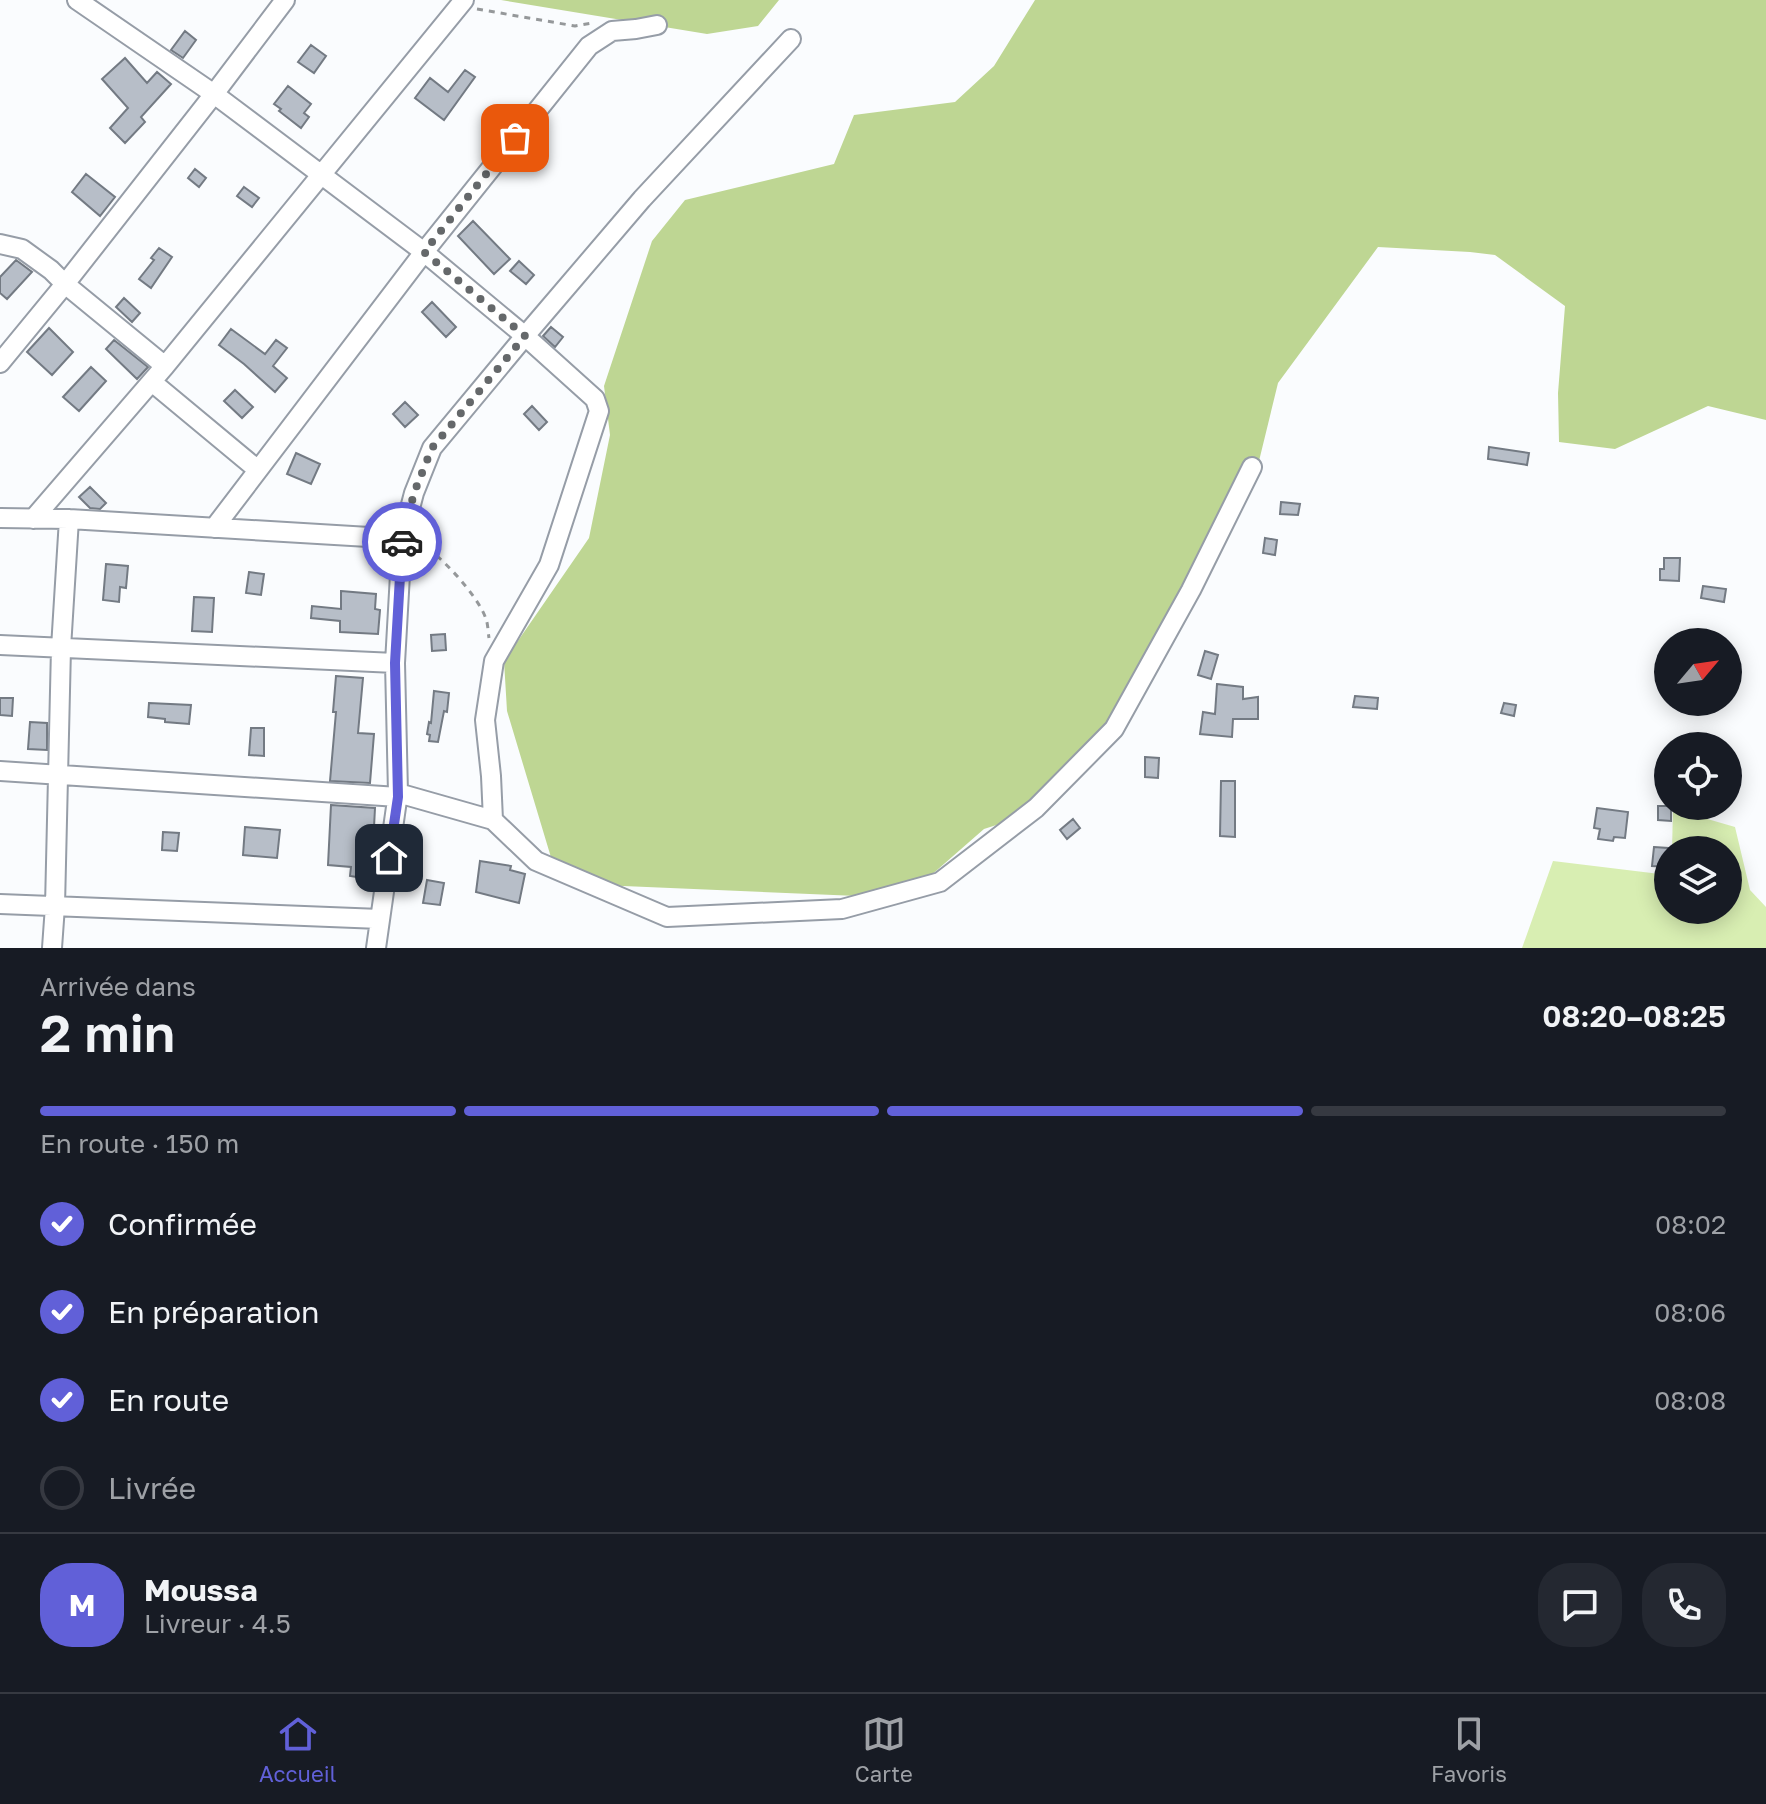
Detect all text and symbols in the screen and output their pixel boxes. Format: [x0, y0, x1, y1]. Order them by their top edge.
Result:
pin [481, 104, 549, 172]
icon: bag [493, 116, 537, 160]
courier [362, 502, 442, 582]
icon: car [380, 520, 424, 564]
north arrow [1654, 628, 1742, 716]
map controls [1654, 628, 1742, 924]
button: locate [1654, 732, 1742, 820]
pin [355, 824, 423, 892]
icon: home [367, 836, 411, 880]
button: layers [1654, 836, 1742, 924]
text: Arrivée dans [40, 971, 196, 1002]
text: 08:20–08:25 [1542, 998, 1726, 1034]
text: 2 min [40, 1001, 175, 1063]
text: En route · 150 m [40, 1128, 239, 1159]
icon: check [40, 1202, 84, 1246]
text: Confirmée [108, 1206, 257, 1242]
text: 08:02 [1655, 1209, 1726, 1240]
icon: check [40, 1290, 84, 1334]
text: En préparation [108, 1294, 319, 1330]
text: 08:06 [1654, 1297, 1726, 1328]
icon: check [40, 1378, 84, 1422]
text: En route [108, 1382, 229, 1418]
text: 08:08 [1654, 1385, 1726, 1416]
text: Livrée [108, 1470, 196, 1506]
button: chat [1538, 1563, 1622, 1647]
button: phone [1642, 1563, 1726, 1647]
text: Moussa [144, 1572, 258, 1608]
text: M [69, 1587, 95, 1623]
text: Livreur · 4.5 [144, 1608, 291, 1639]
tab: Accueil [259, 1712, 337, 1787]
tab: Carte [855, 1712, 913, 1787]
tab: Favoris [1431, 1712, 1507, 1787]

